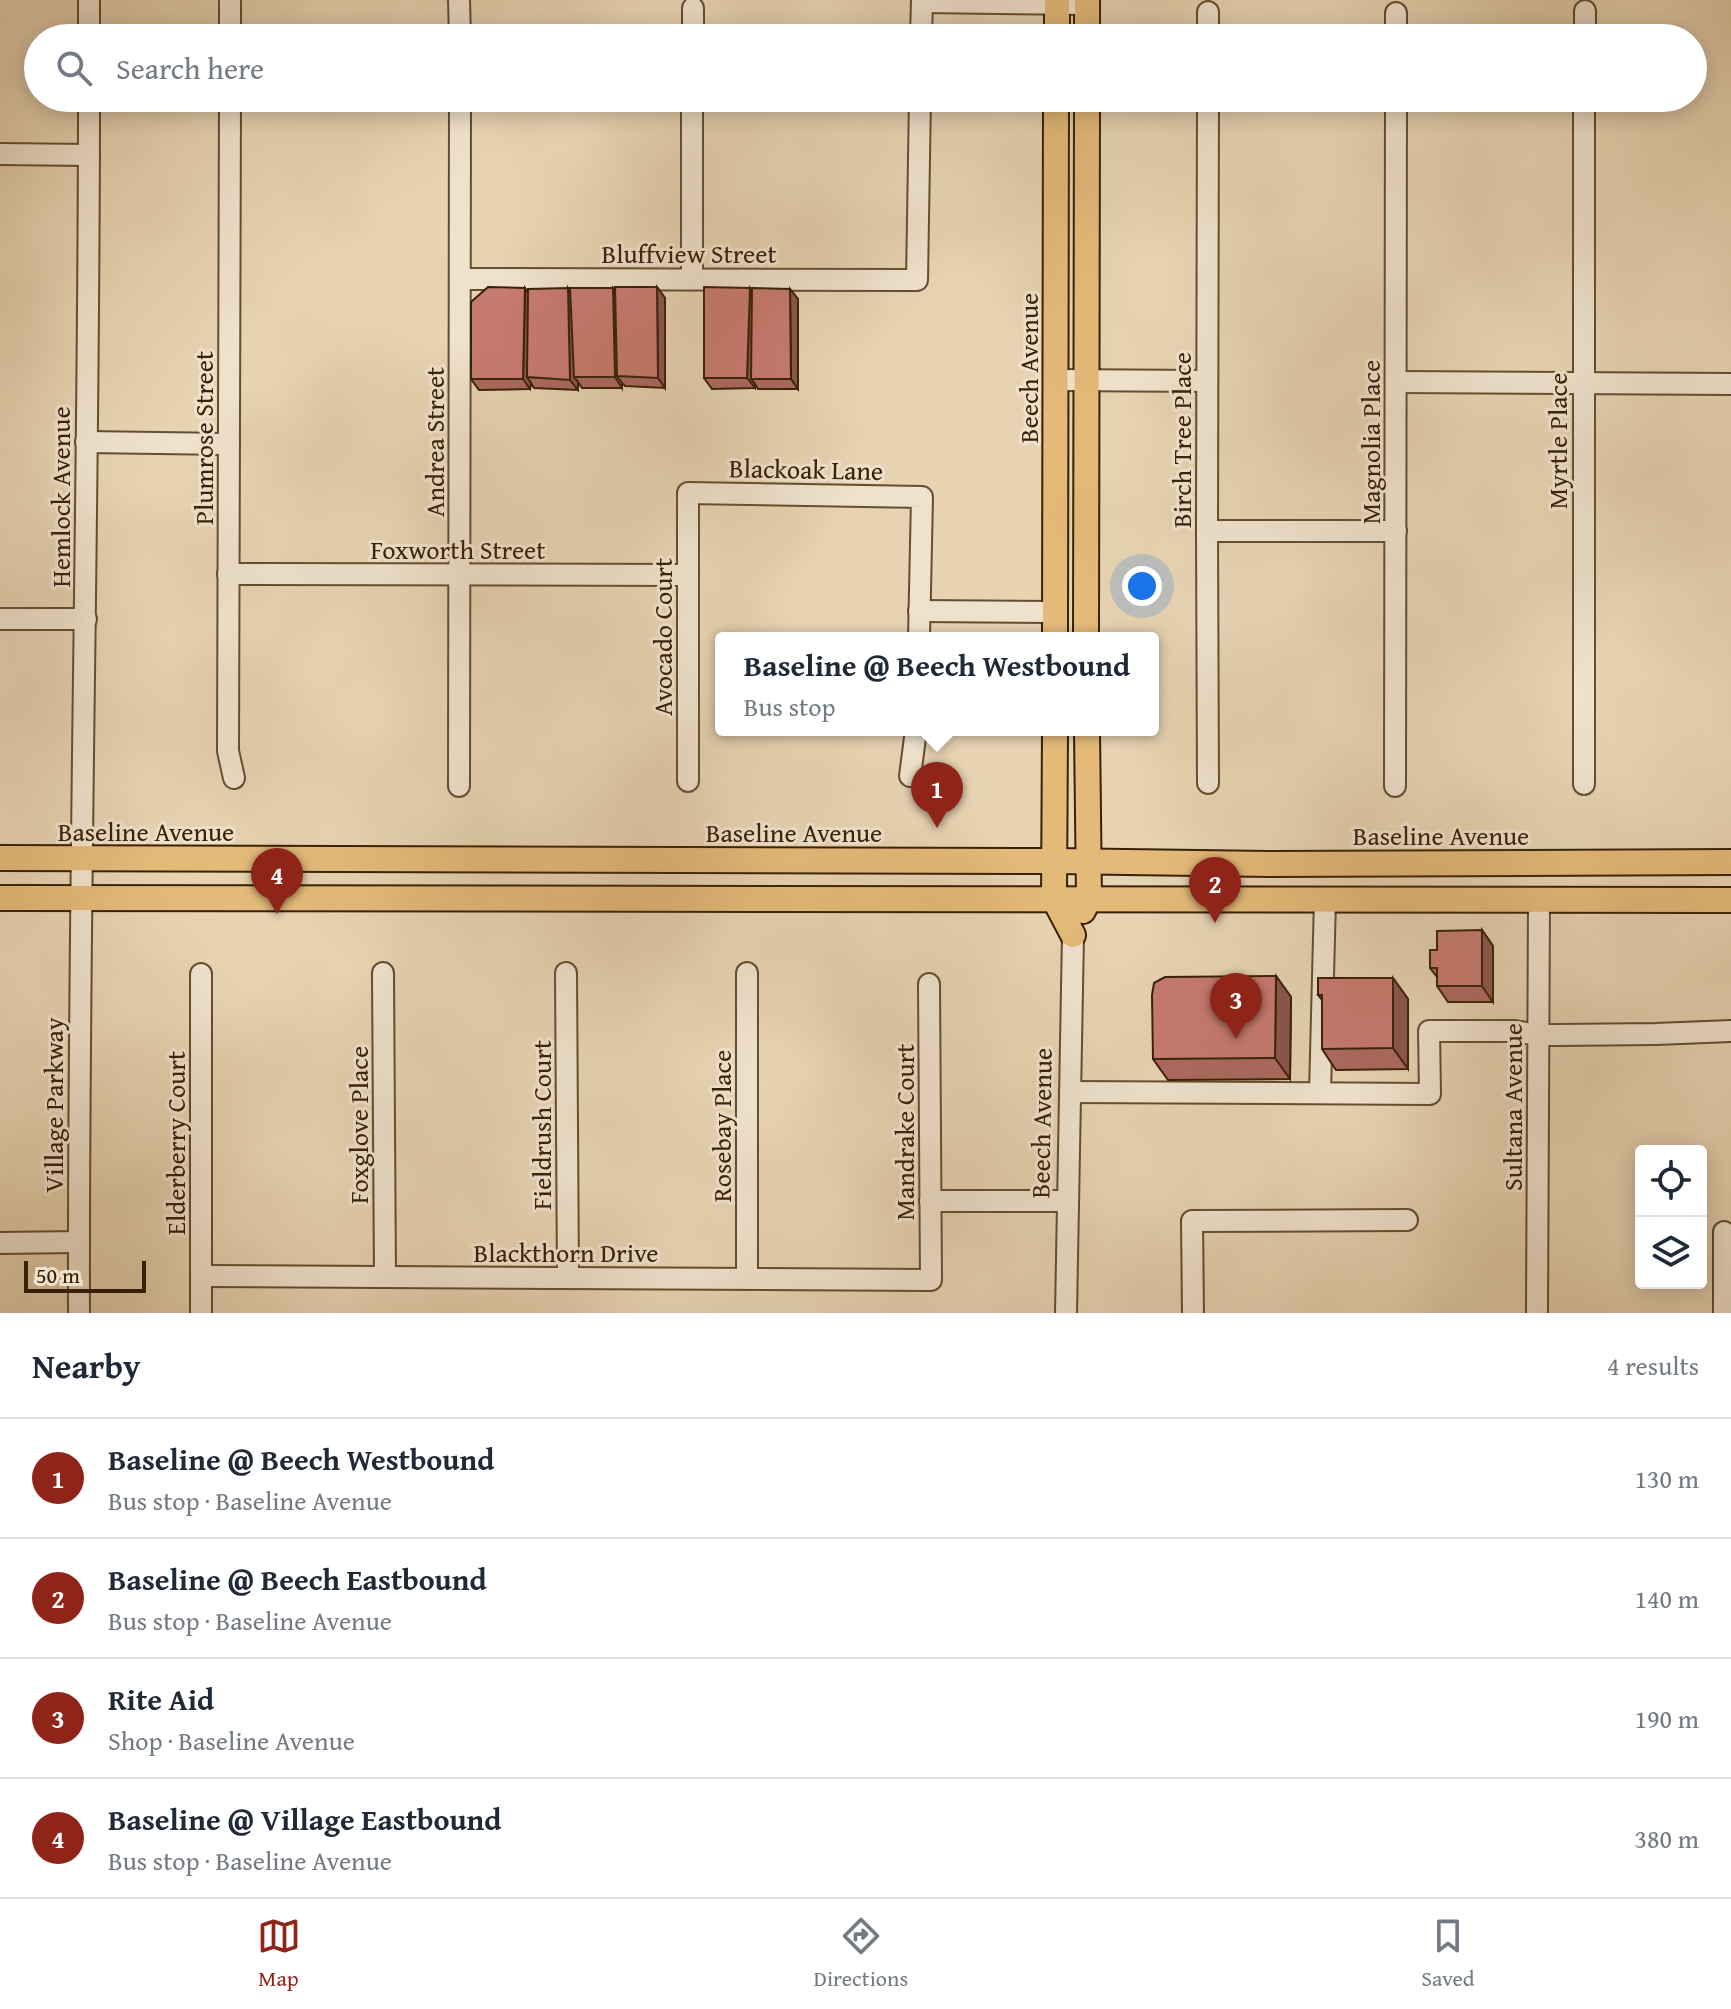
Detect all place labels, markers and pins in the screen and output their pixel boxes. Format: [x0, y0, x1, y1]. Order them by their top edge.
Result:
pin: 1 [911, 762, 963, 828]
pin: 4 [251, 848, 303, 914]
pin: 2 [1189, 857, 1241, 923]
pin: 3 [1210, 973, 1262, 1039]

